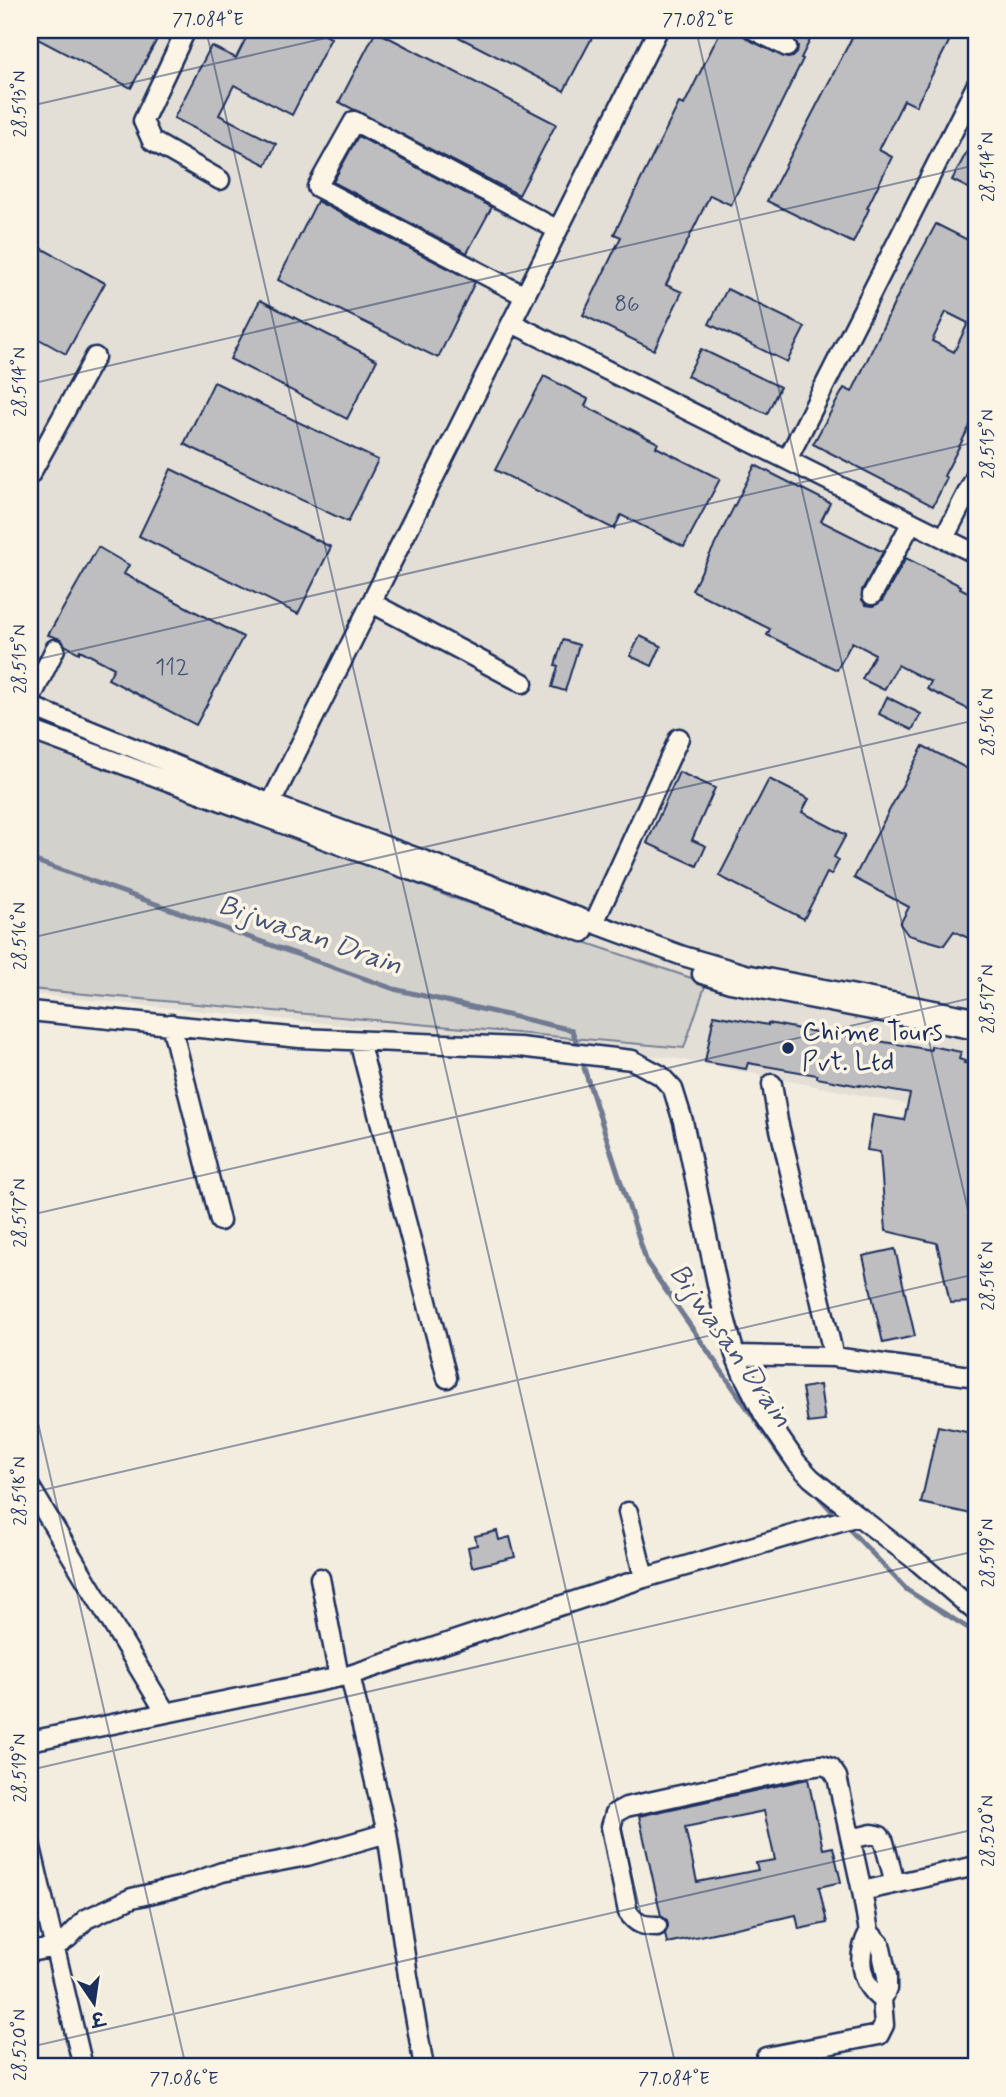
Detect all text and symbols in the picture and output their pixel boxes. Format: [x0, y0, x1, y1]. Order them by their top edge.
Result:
text: 77.084°E [172, 8, 244, 32]
text: 77.082°E [662, 8, 734, 32]
text: 28.513°N [8, 71, 32, 137]
text: 28.514°N [976, 132, 1000, 202]
house number: 86 [614, 290, 640, 320]
text: 28.514°N [8, 347, 32, 417]
text: 28.515°N [976, 409, 1000, 479]
text: 28.515°N [8, 624, 32, 694]
house number: 112 [155, 653, 189, 683]
text: 28.516°N [976, 688, 1000, 756]
water label: Bijwasan Drain [213, 887, 407, 985]
text: 28.516°N [8, 902, 32, 970]
text: 28.517°N [976, 964, 1000, 1034]
place label: Chime Tours Pvt. Ltd [802, 1016, 943, 1080]
marker: Chime Tours Pvt. Ltd [780, 1040, 796, 1056]
text: 28.517°N [8, 1178, 32, 1248]
text: 28.518°N [976, 1241, 1000, 1311]
water label: Bijwasan Drain [660, 1257, 800, 1435]
text: 28.518°N [8, 1456, 32, 1526]
text: 28.519°N [976, 1519, 1000, 1588]
text: 28.519°N [8, 1734, 32, 1803]
text: 28.520°N [976, 1795, 1000, 1867]
north arrow [60, 1968, 130, 2038]
text: उ [86, 2004, 108, 2032]
text: 28.520°N [8, 2009, 32, 2081]
text: 77.086°E [149, 2067, 219, 2091]
text: 77.084°E [638, 2067, 710, 2091]

